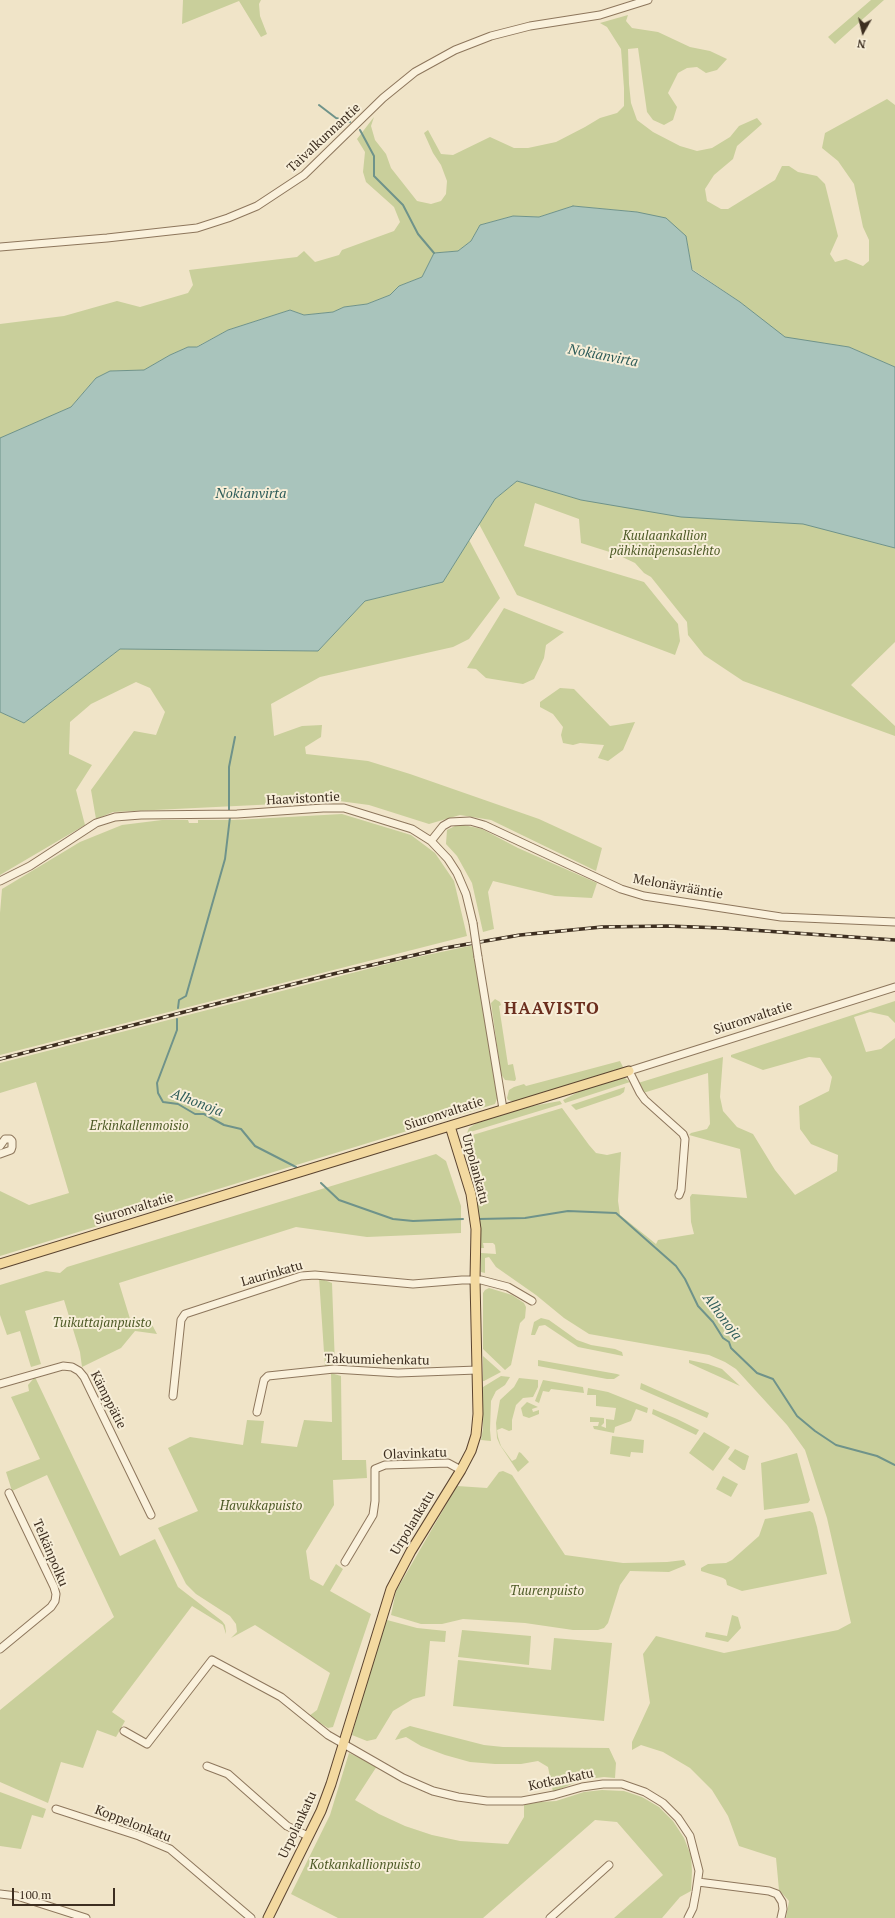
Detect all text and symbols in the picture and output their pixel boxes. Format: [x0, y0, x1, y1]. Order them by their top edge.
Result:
north arrow [843, 12, 883, 52]
text: N [856, 36, 866, 51]
street label: Taivalkunnantie [284, 100, 364, 176]
water label: Nokianvirta [567, 341, 639, 371]
water label: Nokianvirta [216, 486, 286, 502]
park label: Kuulaankallion pähkinäpensaslehto [610, 528, 720, 559]
street label: Haavistontie [266, 789, 340, 809]
street label: Melonäyrääntie [632, 871, 724, 903]
street label: Siuronvaltatie [712, 998, 794, 1038]
district label: HAAVISTO [504, 999, 600, 1019]
water label: Alhonoja [169, 1085, 225, 1121]
street label: Siuronvaltatie [403, 1094, 485, 1134]
park label: Erkinkallenmoisio [89, 1118, 189, 1134]
street label: Urpolankatu [458, 1132, 492, 1206]
street label: Siuronvaltatie [93, 1190, 175, 1228]
street label: Laurinkatu [239, 1258, 305, 1290]
water label: Alhonoja [699, 1290, 745, 1344]
park label: Tuikuttajanpuisto [52, 1315, 152, 1331]
street label: Takuumiehenkatu [324, 1351, 430, 1369]
street label: Kämppätie [87, 1369, 129, 1431]
street label: Olavinkatu [383, 1445, 447, 1463]
street label: Urpolankatu [388, 1488, 438, 1558]
park label: Havukkapuisto [220, 1498, 302, 1514]
street label: Telkänpolku [29, 1517, 71, 1589]
park label: Tuurenpuisto [510, 1583, 584, 1599]
street label: Kotkankatu [527, 1765, 595, 1795]
street label: Urpolankatu [276, 1789, 320, 1861]
street label: Koppelonkatu [93, 1802, 173, 1846]
park label: Kotkankallionpuisto [309, 1857, 421, 1873]
scale bar [14, 1880, 117, 1906]
text: 100 m [19, 1887, 51, 1902]

